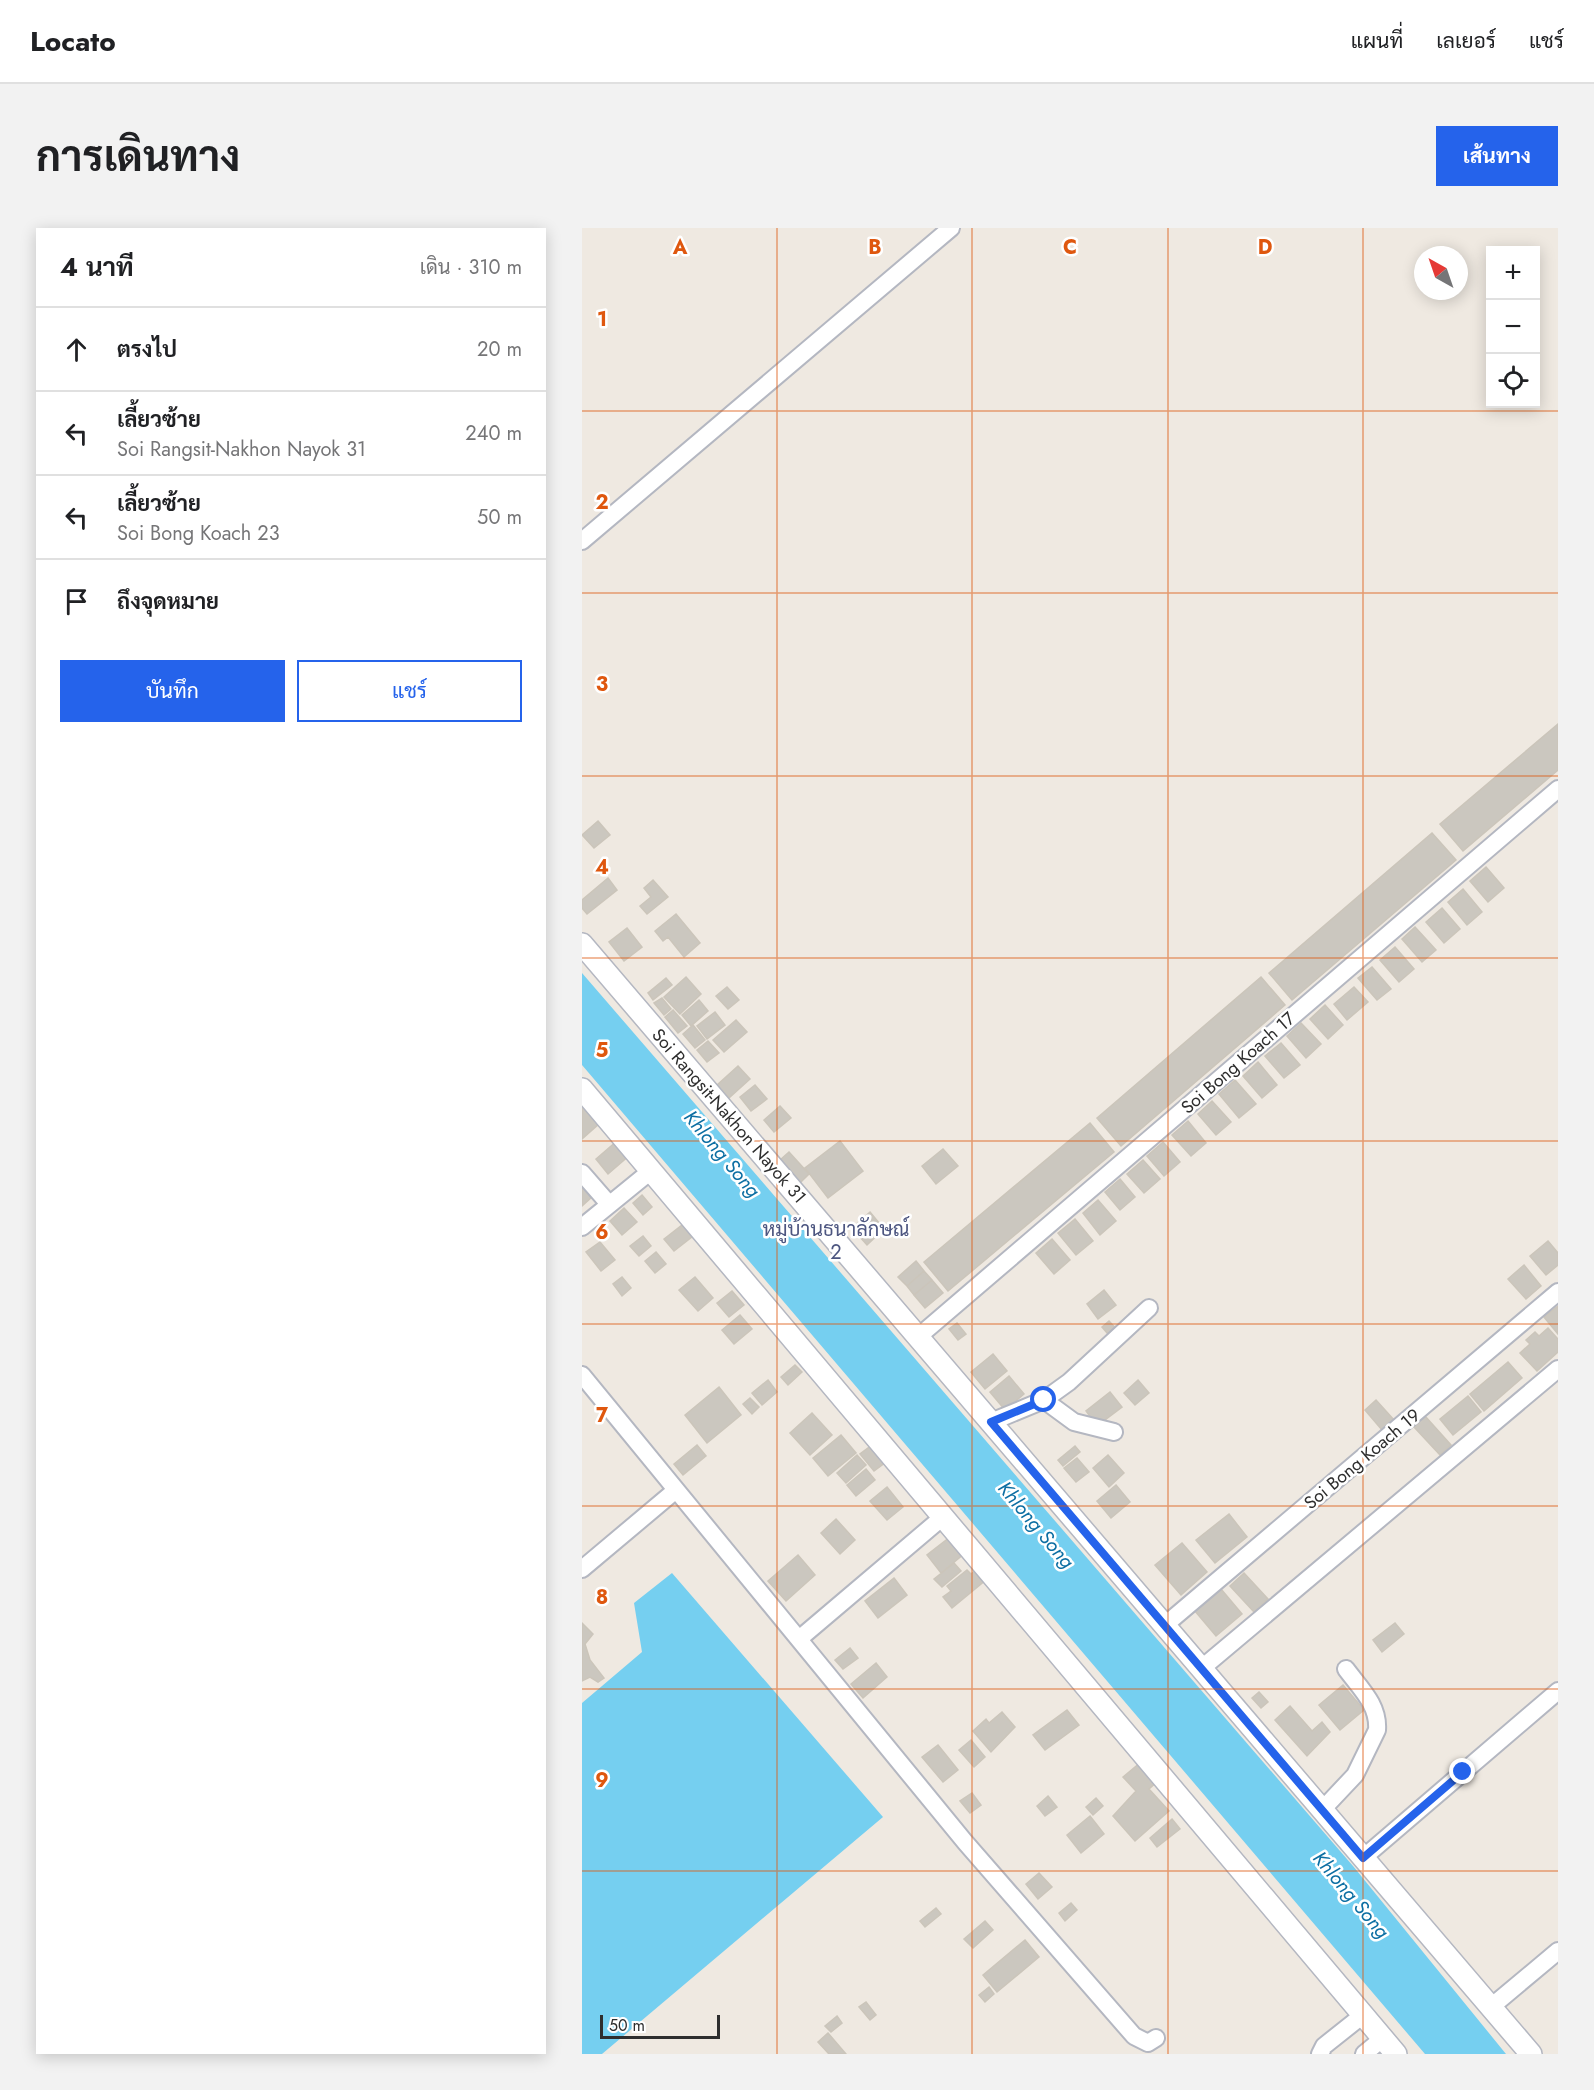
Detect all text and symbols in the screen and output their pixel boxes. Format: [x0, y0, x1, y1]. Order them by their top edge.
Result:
text: Locato [30, 21, 116, 62]
text: แผนที่ [1351, 26, 1403, 56]
text: เลเยอร์ [1436, 26, 1496, 56]
text: แชร์ [1529, 26, 1564, 56]
text: การเดินทาง [36, 126, 240, 187]
button: เส้นทาง [1436, 126, 1558, 186]
text: A [672, 233, 688, 262]
text: B [868, 233, 882, 262]
text: C [1063, 233, 1077, 262]
text: D [1258, 233, 1272, 262]
north arrow [1414, 246, 1468, 300]
map controls [1486, 246, 1540, 408]
button: + [1486, 246, 1540, 300]
text: 4 นาที [60, 248, 134, 286]
text: เดิน · 310 m [420, 253, 522, 282]
button: − [1486, 300, 1540, 354]
text: 1 [597, 305, 607, 334]
icon: ahead [60, 333, 93, 366]
text: ตรงไป [117, 333, 177, 365]
text: 20 m [477, 335, 522, 364]
button: locate [1486, 354, 1540, 408]
text: เลี้ยวซ้าย [117, 403, 201, 435]
icon: left [60, 417, 93, 450]
text: 240 m [465, 419, 522, 448]
text: Soi Rangsit-Nakhon Nayok 31 [117, 435, 366, 464]
text: เลี้ยวซ้าย [117, 487, 201, 519]
text: 2 [595, 488, 609, 517]
icon: left [60, 501, 93, 534]
text: 50 m [477, 503, 522, 532]
text: Soi Bong Koach 23 [117, 519, 280, 548]
icon: arrive [60, 585, 93, 618]
text: ถึงจุดหมาย [117, 585, 219, 617]
button: บันทึก [60, 660, 285, 722]
button: แชร์ [297, 660, 522, 722]
text: 3 [596, 670, 608, 699]
text: 4 [595, 853, 609, 882]
street label: Soi Bong Koach 17 [1175, 1006, 1301, 1120]
street label: Soi Rangsit-Nakhon Nayok 31 [646, 1023, 812, 1209]
text: 5 [596, 1036, 609, 1065]
water label: Khlong Song [677, 1104, 767, 1204]
district label: หมู่บ้านธนาลักษณ์ 2 [763, 1215, 909, 1267]
text: 6 [595, 1218, 609, 1247]
route start [1030, 1386, 1056, 1412]
text: 7 [596, 1401, 609, 1430]
street label: Soi Bong Koach 19 [1298, 1403, 1426, 1515]
water label: Khlong Song [991, 1475, 1081, 1575]
text: 8 [596, 1583, 608, 1612]
route end [1449, 1758, 1475, 1784]
text: 9 [595, 1766, 609, 1795]
water label: Khlong Song [1306, 1845, 1396, 1945]
scale bar [600, 2012, 720, 2040]
text: 50 m [609, 2014, 645, 2037]

